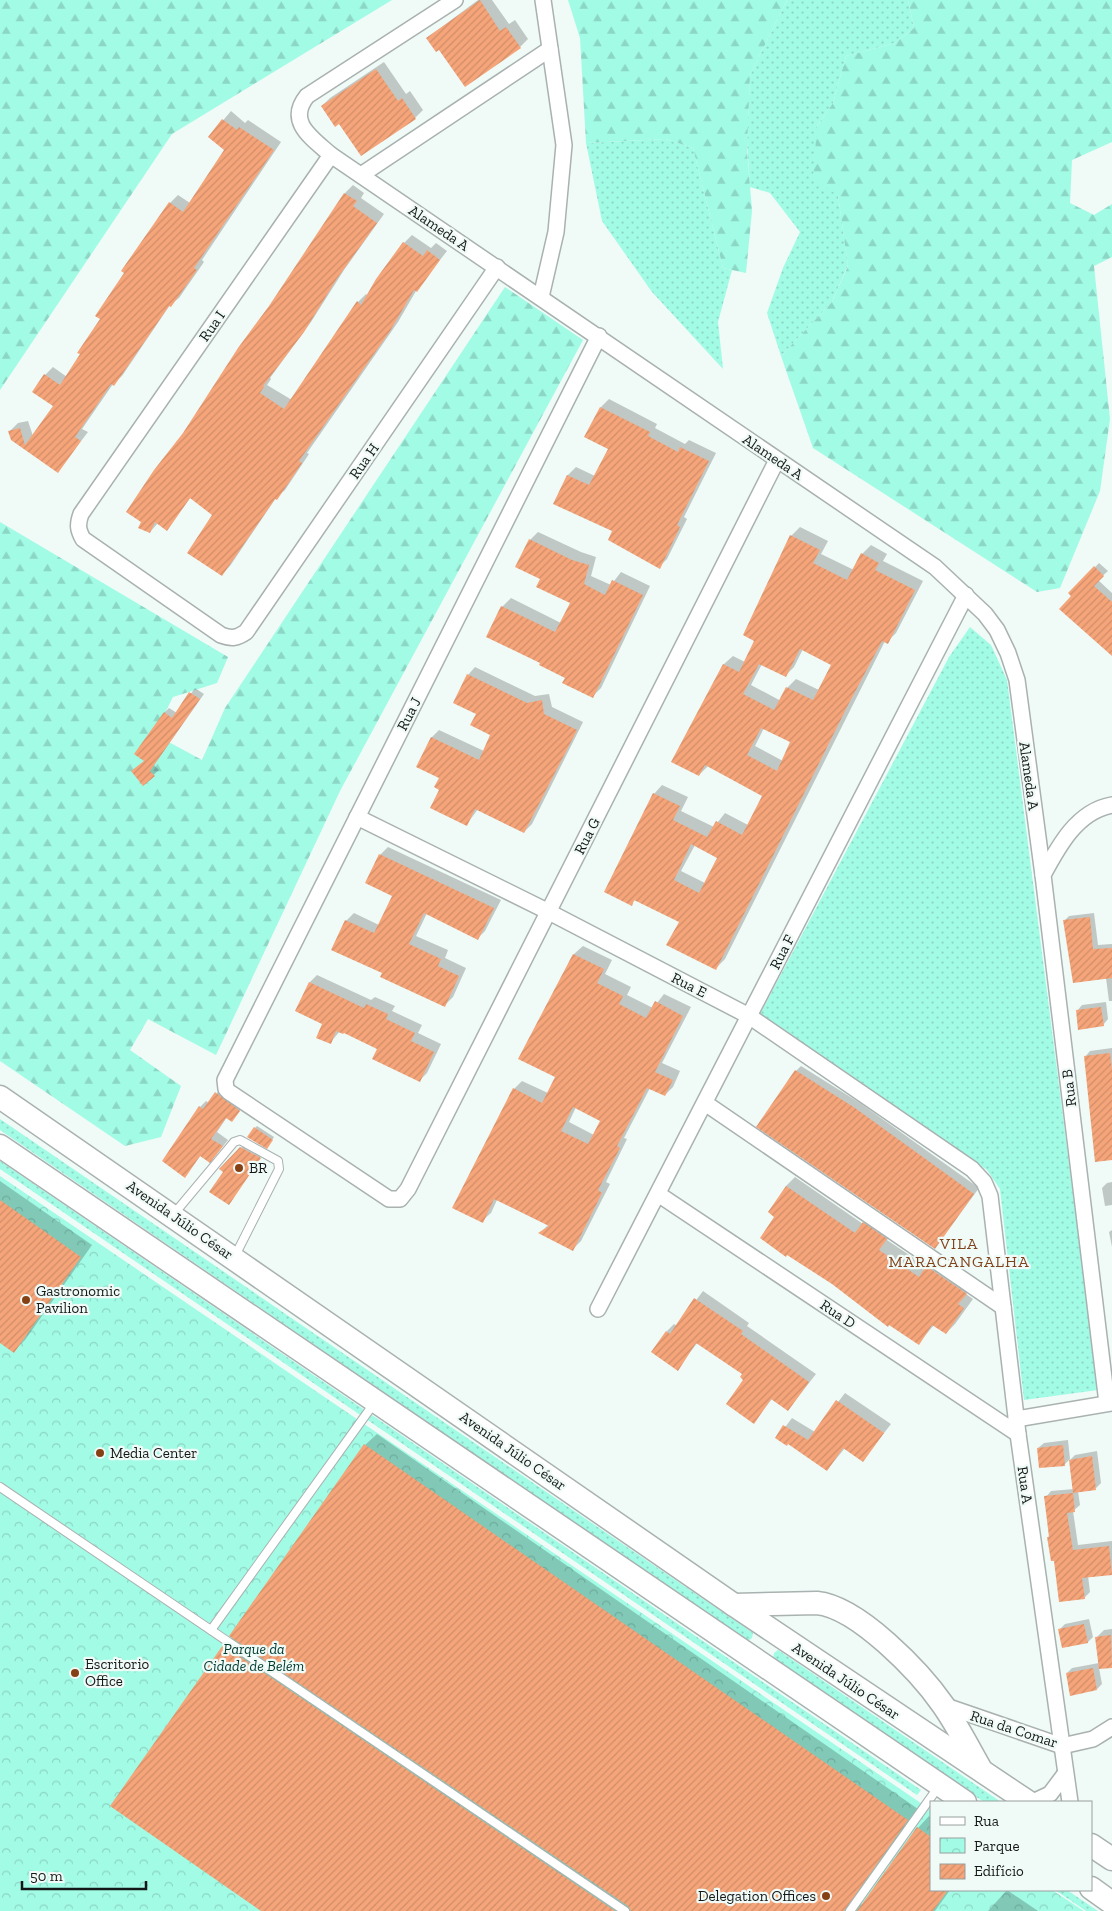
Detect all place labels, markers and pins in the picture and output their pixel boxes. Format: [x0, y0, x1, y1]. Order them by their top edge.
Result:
place label: BR [249, 1159, 268, 1177]
marker: BR [233, 1162, 245, 1174]
place label: Gastronomic Pavilion [36, 1282, 120, 1317]
marker: Gastronomic Pavilion [20, 1294, 32, 1306]
place label: Media Center [110, 1444, 197, 1462]
marker: Media Center [94, 1447, 106, 1459]
place label: Escritorio Office [85, 1655, 150, 1690]
marker: Escritorio Office [69, 1667, 81, 1679]
place label: Delegation Offices [698, 1887, 816, 1905]
marker: Delegation Offices [820, 1890, 832, 1902]

